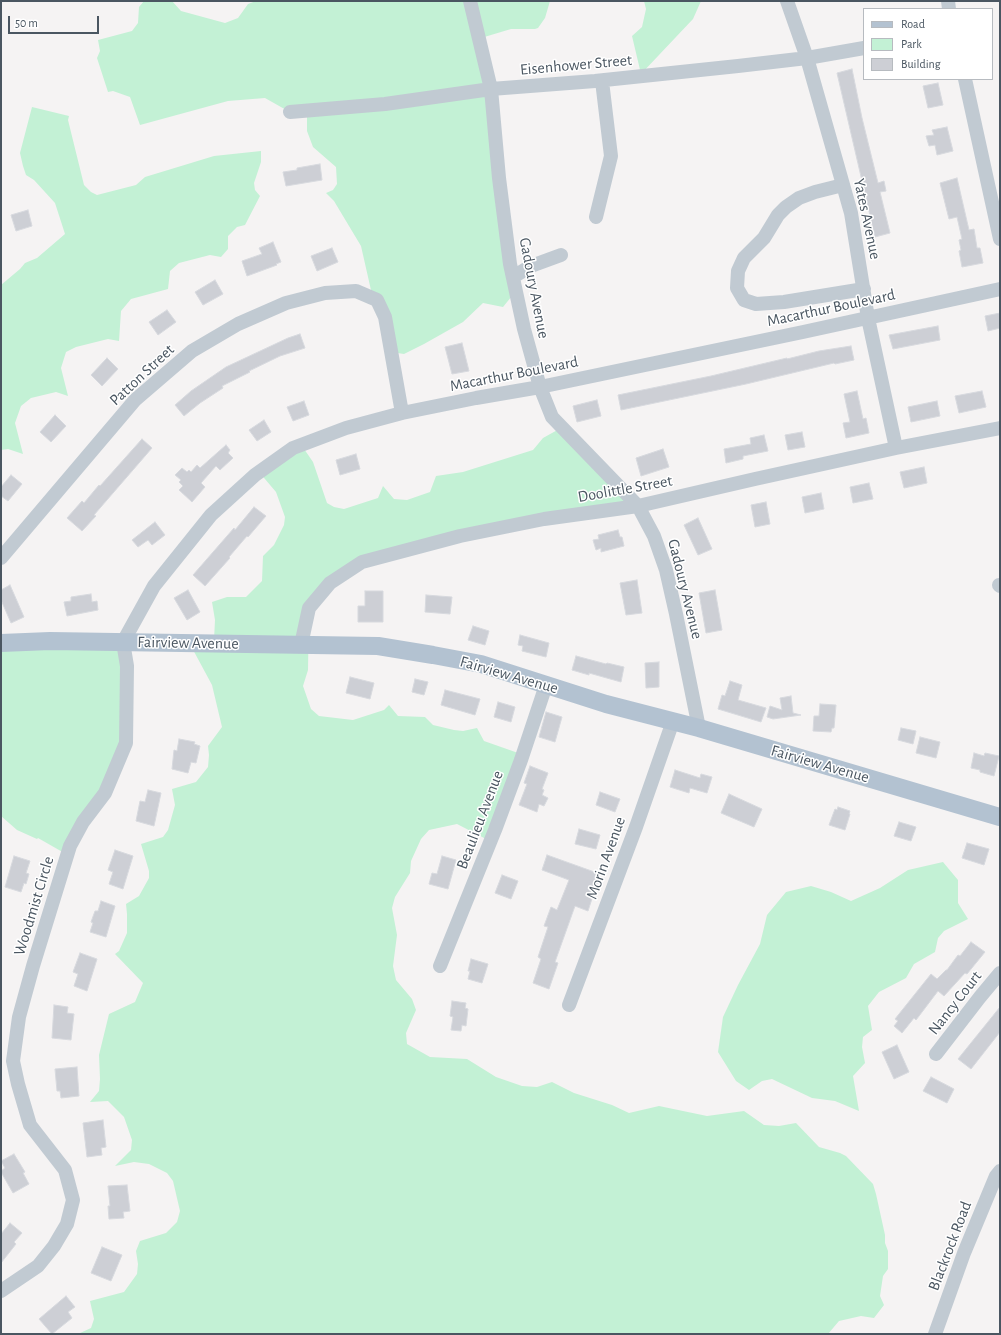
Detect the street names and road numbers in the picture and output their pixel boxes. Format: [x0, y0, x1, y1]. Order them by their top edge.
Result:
street label: Eisenhower Street [519, 51, 633, 79]
street label: Yates Avenue [849, 177, 885, 261]
street label: Gadoury Avenue [515, 236, 553, 340]
street label: Macarthur Boulevard [765, 285, 897, 331]
street label: Patton Street [106, 340, 178, 410]
street label: Macarthur Boulevard [448, 352, 580, 396]
street label: Doolittle Street [576, 471, 674, 507]
street label: Gadoury Avenue [663, 537, 707, 641]
street label: Fairview Avenue [137, 633, 239, 653]
street label: Fairview Avenue [458, 652, 560, 698]
street label: Fairview Avenue [769, 741, 871, 787]
street label: Beaulieu Avenue [452, 768, 508, 872]
street label: Morin Avenue [582, 814, 630, 902]
street label: Woodmist Circle [10, 854, 58, 958]
street label: Nancy Court [924, 967, 986, 1039]
street label: Blackrock Road [924, 1199, 976, 1293]

